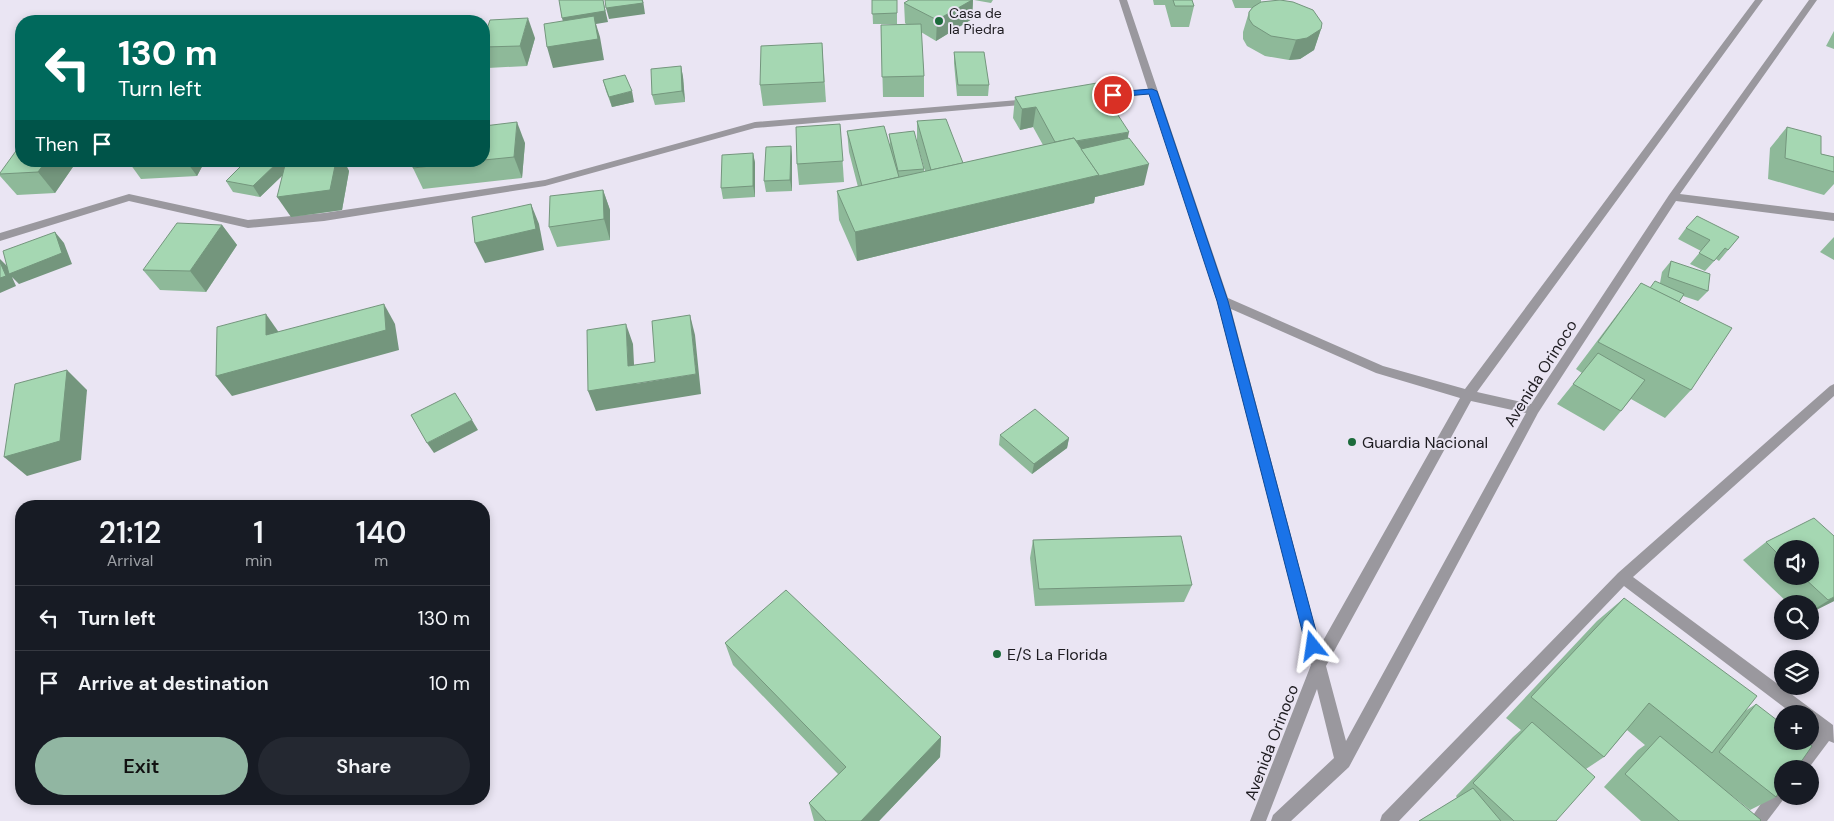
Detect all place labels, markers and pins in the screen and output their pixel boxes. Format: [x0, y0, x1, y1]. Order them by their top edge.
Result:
place label: Casa de la Piedra [949, 4, 1004, 38]
marker: Casa de la Piedra [933, 15, 945, 27]
pin [1092, 74, 1134, 116]
place label: Guardia Nacional [1362, 432, 1488, 453]
marker: Guardia Nacional [1346, 436, 1358, 448]
place label: E/S La Florida [1007, 644, 1107, 665]
marker: E/S La Florida [991, 648, 1003, 660]

